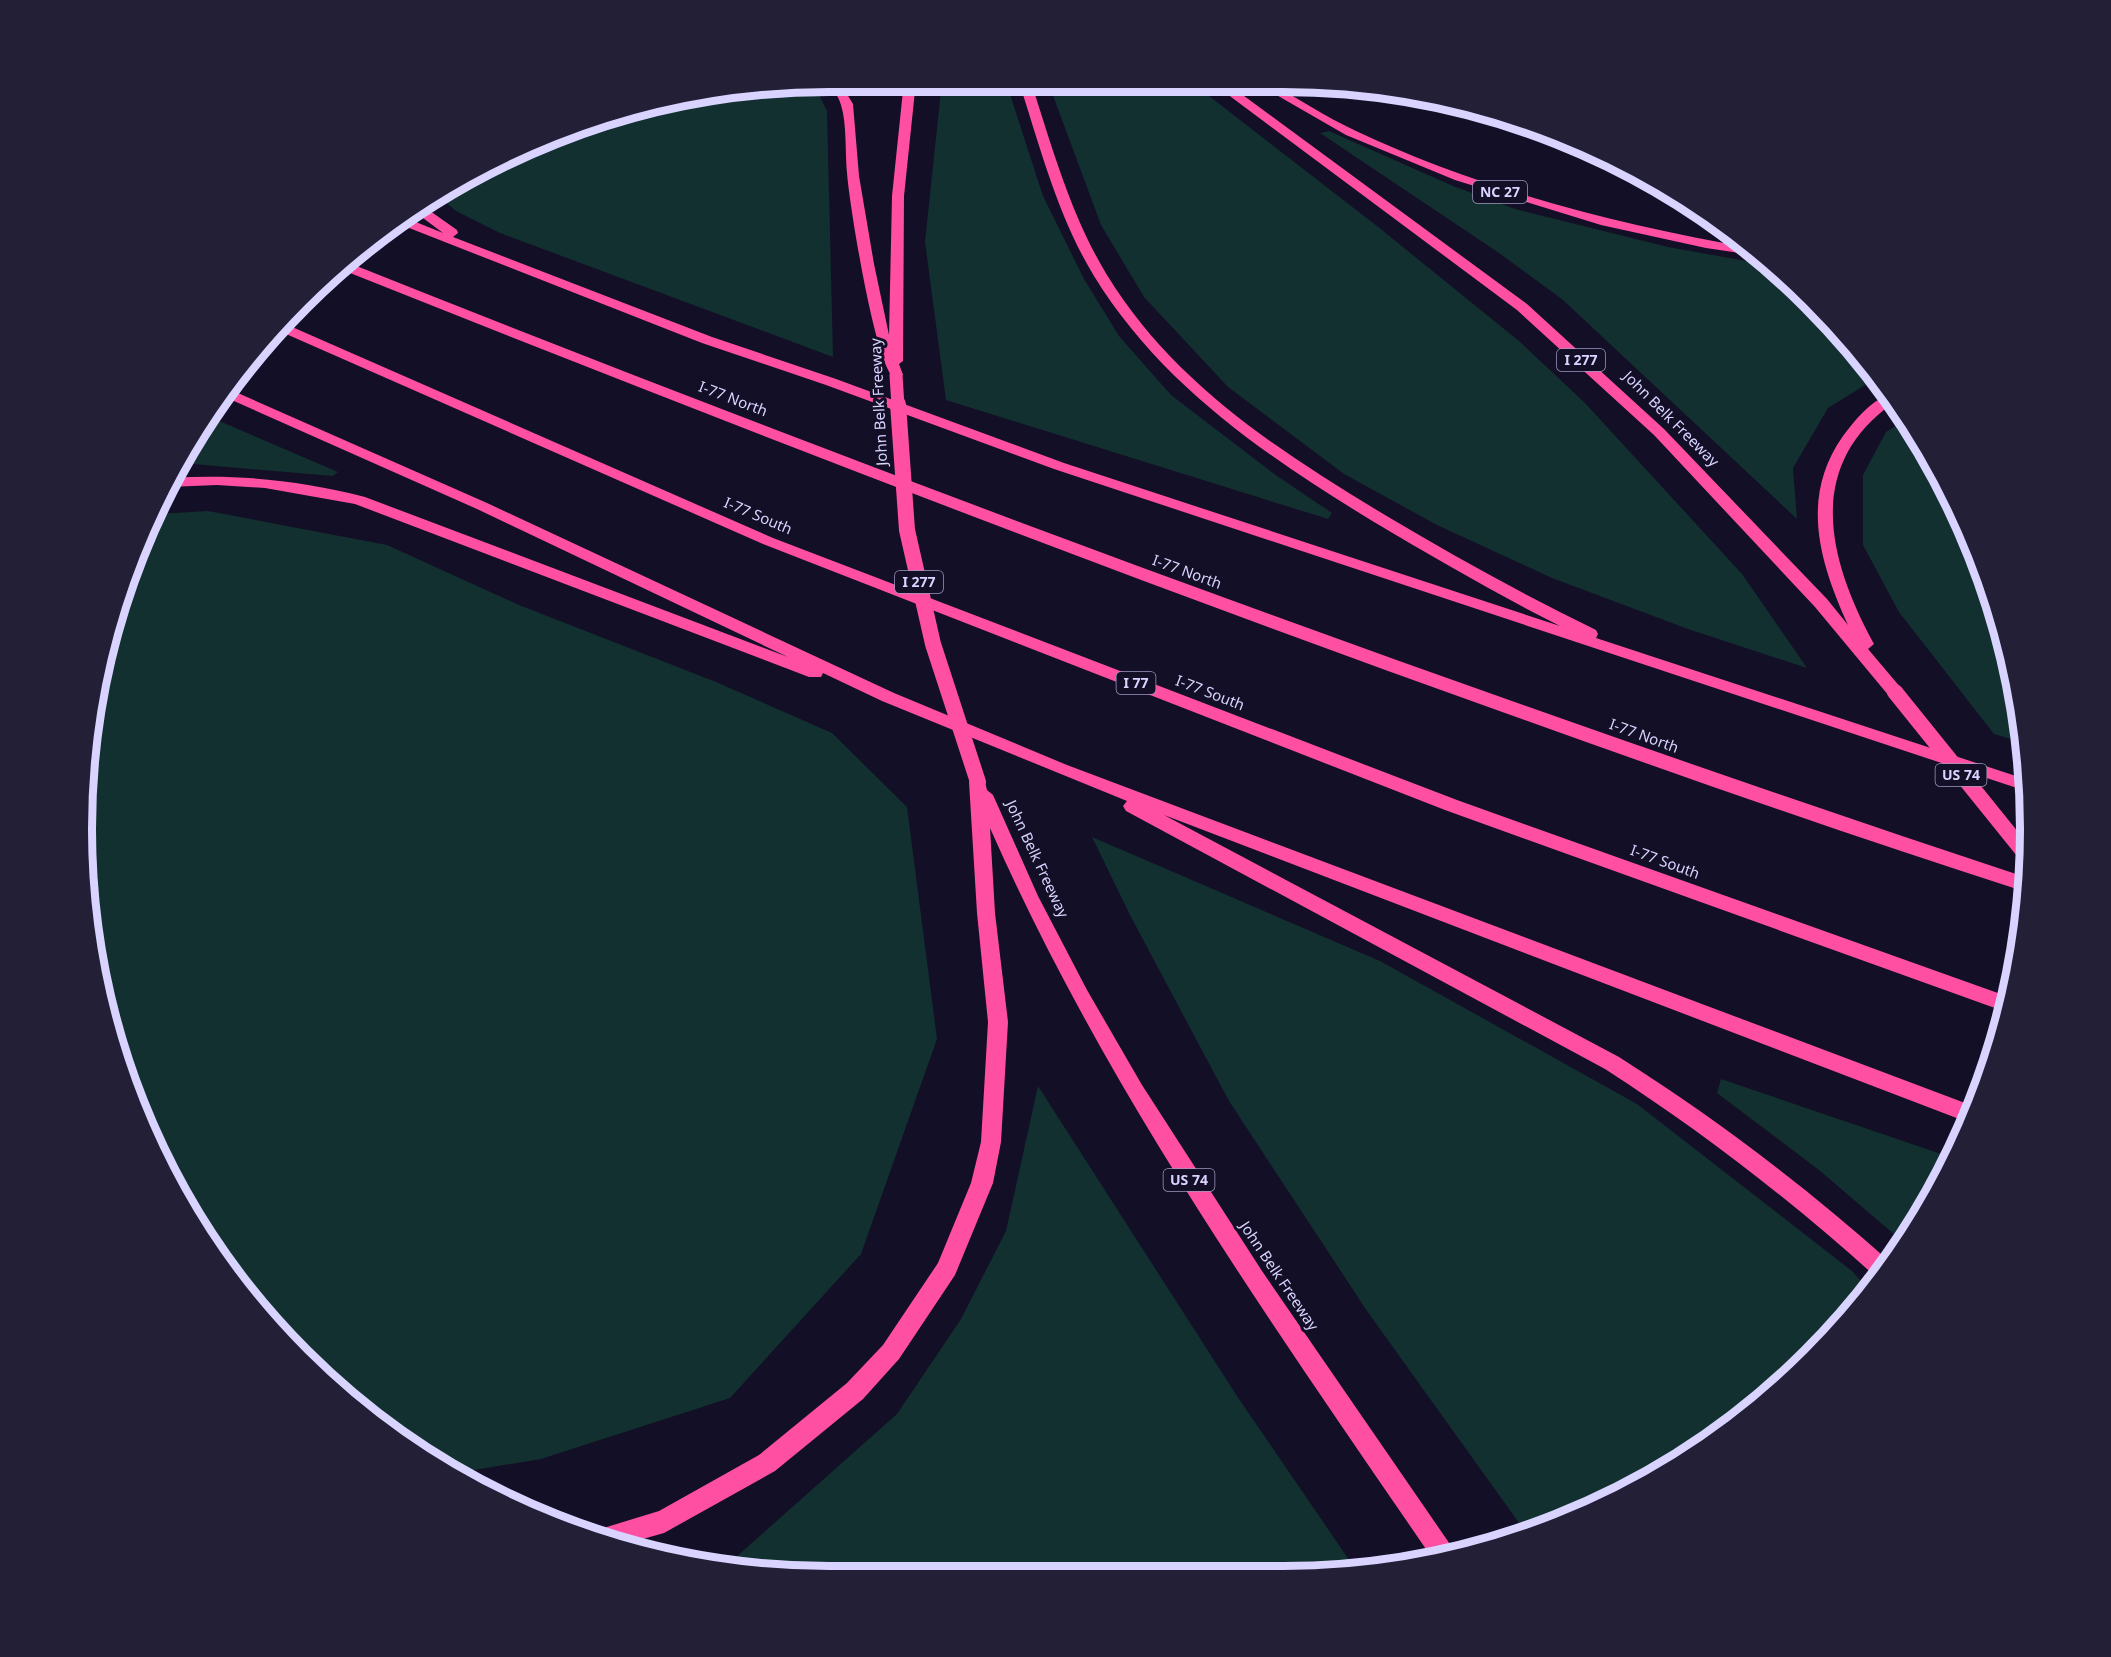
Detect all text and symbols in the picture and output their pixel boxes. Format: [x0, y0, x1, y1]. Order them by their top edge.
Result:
road number: NC 27 [1473, 181, 1527, 203]
street label: John Belk Freeway [865, 337, 891, 468]
road number: I 277 [1557, 349, 1605, 371]
street label: John Belk Freeway [1618, 365, 1724, 471]
street label: I-77 North [696, 376, 771, 420]
street label: I-77 South [721, 492, 796, 538]
street label: I-77 North [1150, 549, 1225, 593]
road number: I 277 [895, 571, 943, 593]
street label: I-77 South [1173, 670, 1248, 714]
road number: I 77 [1116, 672, 1156, 694]
street label: I-77 North [1607, 713, 1682, 757]
road number: US 74 [1936, 764, 1986, 786]
street label: John Belk Freeway [1001, 795, 1074, 921]
street label: I-77 South [1628, 839, 1703, 883]
road number: US 74 [1164, 1169, 1214, 1191]
street label: John Belk Freeway [1235, 1215, 1324, 1334]

